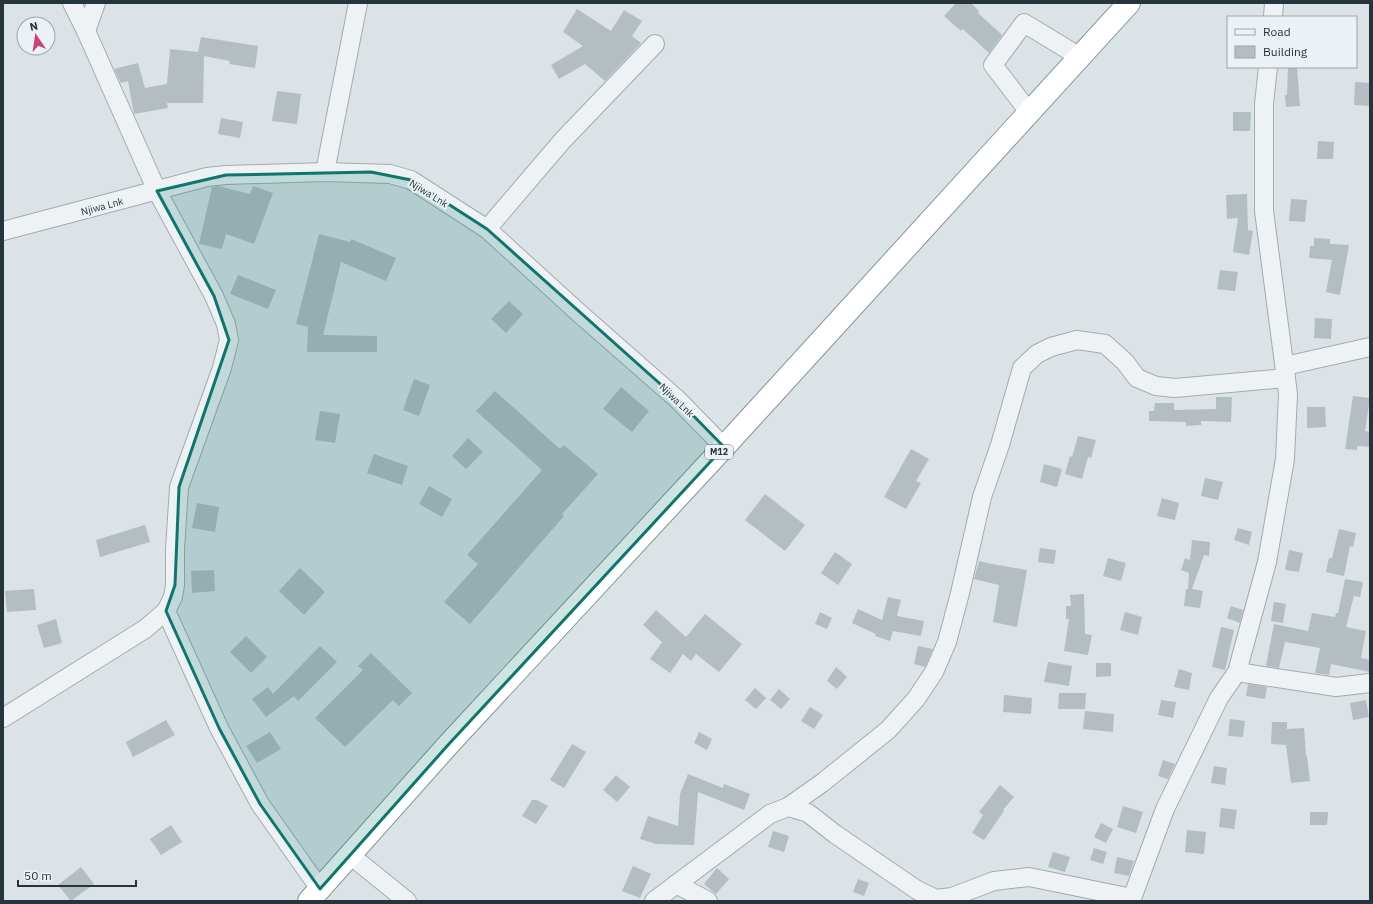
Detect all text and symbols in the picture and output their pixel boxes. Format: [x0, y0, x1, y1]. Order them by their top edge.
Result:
north arrow [16, 16, 56, 56]
legend [1227, 16, 1357, 68]
text: N [28, 19, 39, 34]
text: Road [1263, 24, 1291, 39]
text: Building [1263, 44, 1308, 59]
street label: Njiwa Lnk [407, 176, 451, 211]
street label: Njiwa Lnk [80, 194, 125, 218]
street label: Njiwa Lnk [657, 381, 697, 421]
road number: M12 [705, 445, 733, 459]
scale bar [18, 862, 136, 888]
text: 50 m [24, 868, 52, 883]

